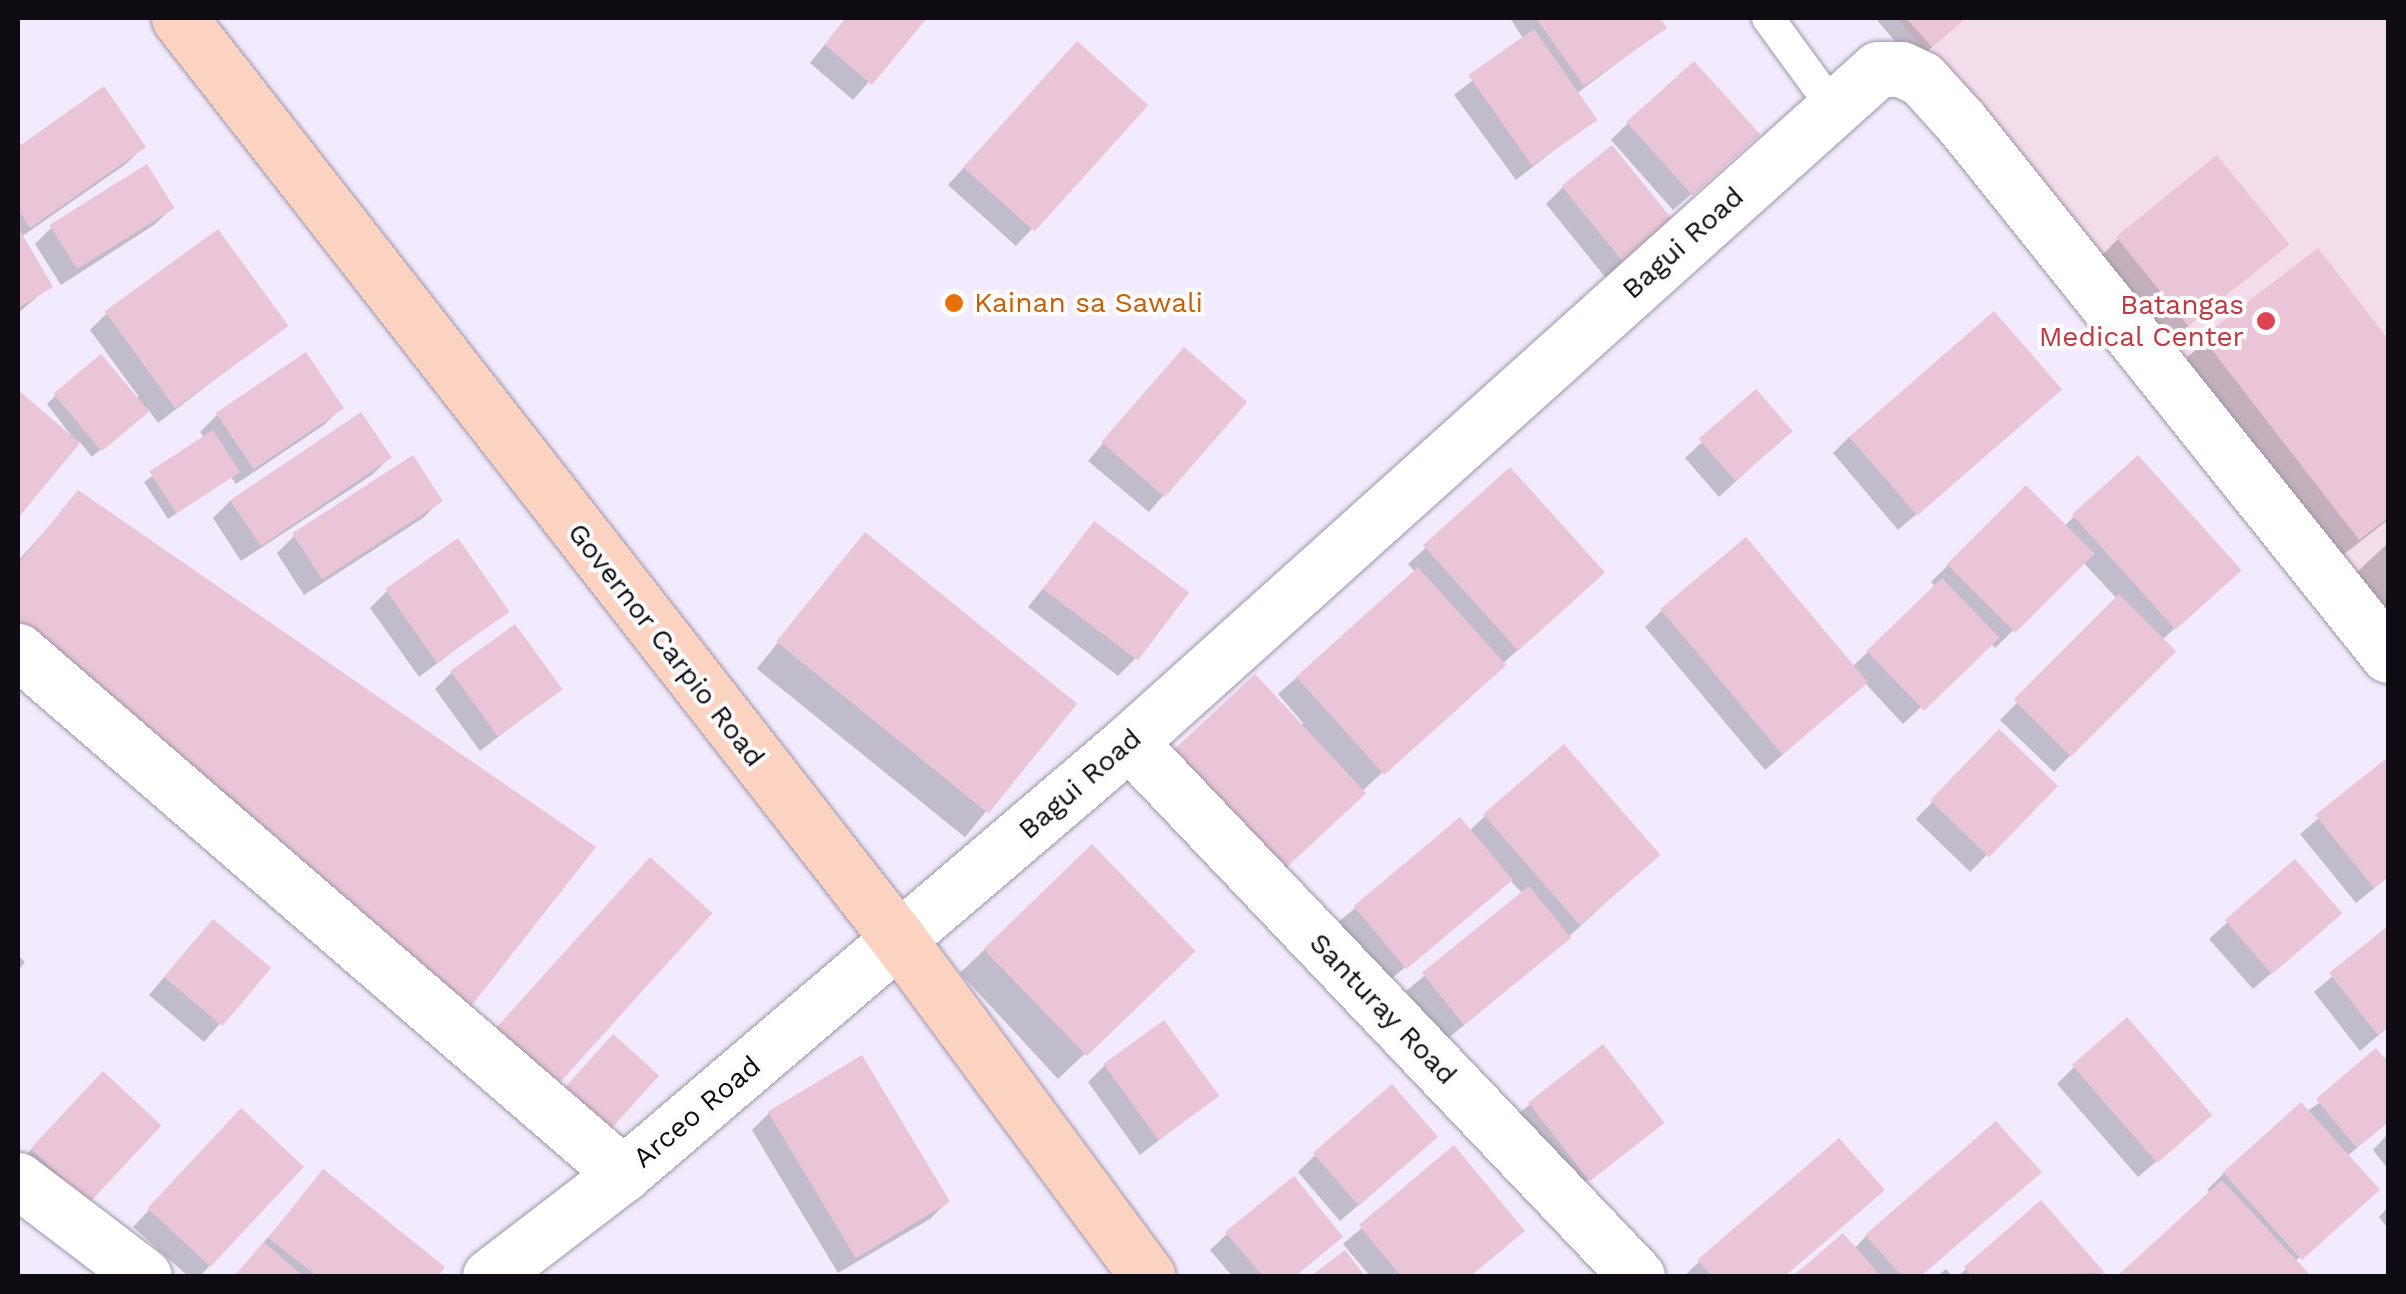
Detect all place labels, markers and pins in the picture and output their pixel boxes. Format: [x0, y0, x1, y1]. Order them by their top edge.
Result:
place label: Kainan sa Sawali [974, 286, 1204, 320]
place label: Batangas Medical Center [2038, 288, 2244, 354]
marker: Kainan sa Sawali [943, 292, 965, 314]
marker: Batangas Medical Center [2253, 308, 2279, 334]

